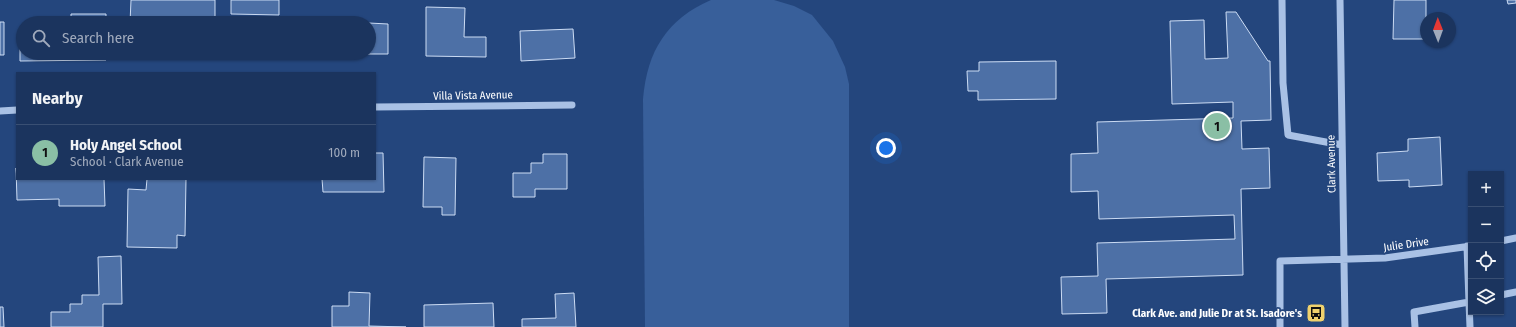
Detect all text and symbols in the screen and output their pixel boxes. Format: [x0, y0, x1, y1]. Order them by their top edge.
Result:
north arrow [1420, 12, 1456, 48]
search box [16, 16, 376, 60]
icon: search [30, 27, 52, 49]
text: Search here [62, 29, 134, 47]
text: Nearby [32, 88, 83, 109]
street label: Villa Vista Avenue [433, 88, 513, 103]
pin: 1 [1204, 111, 1230, 141]
street label: Clark Avenue [1324, 135, 1339, 193]
text: Holy Angel School [70, 136, 182, 154]
your location [876, 138, 896, 158]
text: 1 [42, 145, 48, 160]
text: 100 m [328, 145, 360, 160]
text: School · Clark Avenue [70, 154, 184, 169]
map controls [1468, 171, 1504, 315]
button: + [1468, 171, 1504, 207]
button: − [1468, 207, 1504, 243]
street label: Julie Drive [1383, 235, 1430, 254]
button: locate [1468, 243, 1504, 279]
button: layers [1468, 279, 1504, 315]
bus stop icon: Clark Ave. and Julie Dr at St. Isadore's [1305, 302, 1327, 324]
place label: Clark Ave. and Julie Dr at St. Isadore's [1132, 307, 1302, 320]

